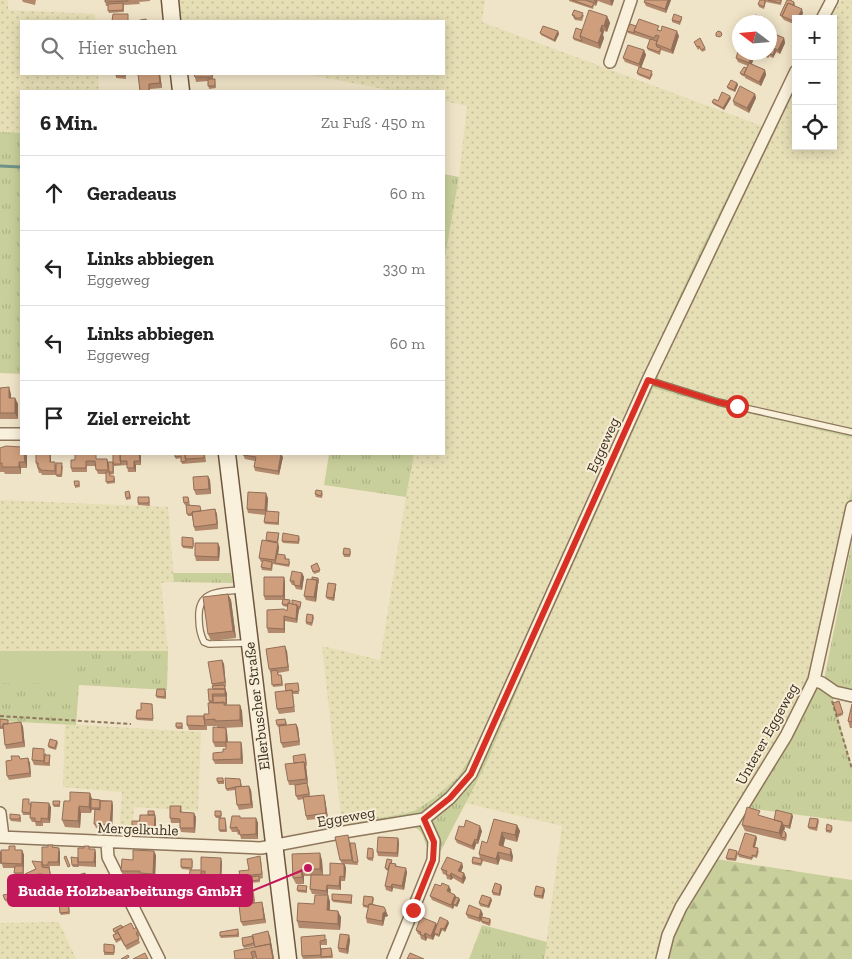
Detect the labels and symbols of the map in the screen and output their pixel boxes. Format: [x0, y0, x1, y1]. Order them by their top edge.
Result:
north arrow [732, 15, 777, 60]
route start [726, 395, 749, 418]
street label: Eggeweg [583, 414, 623, 476]
street label: Ellerbuscher Straße [240, 641, 274, 771]
street label: Unterer Eggeweg [732, 680, 802, 788]
street label: Eggeweg [315, 803, 377, 831]
street label: Mergelkuhle [97, 819, 179, 839]
callout: Budde Holzbearbeitungs GmbH [8, 875, 252, 906]
text: Budde Holzbearbeitungs GmbH [18, 881, 242, 900]
route end [402, 899, 425, 922]

